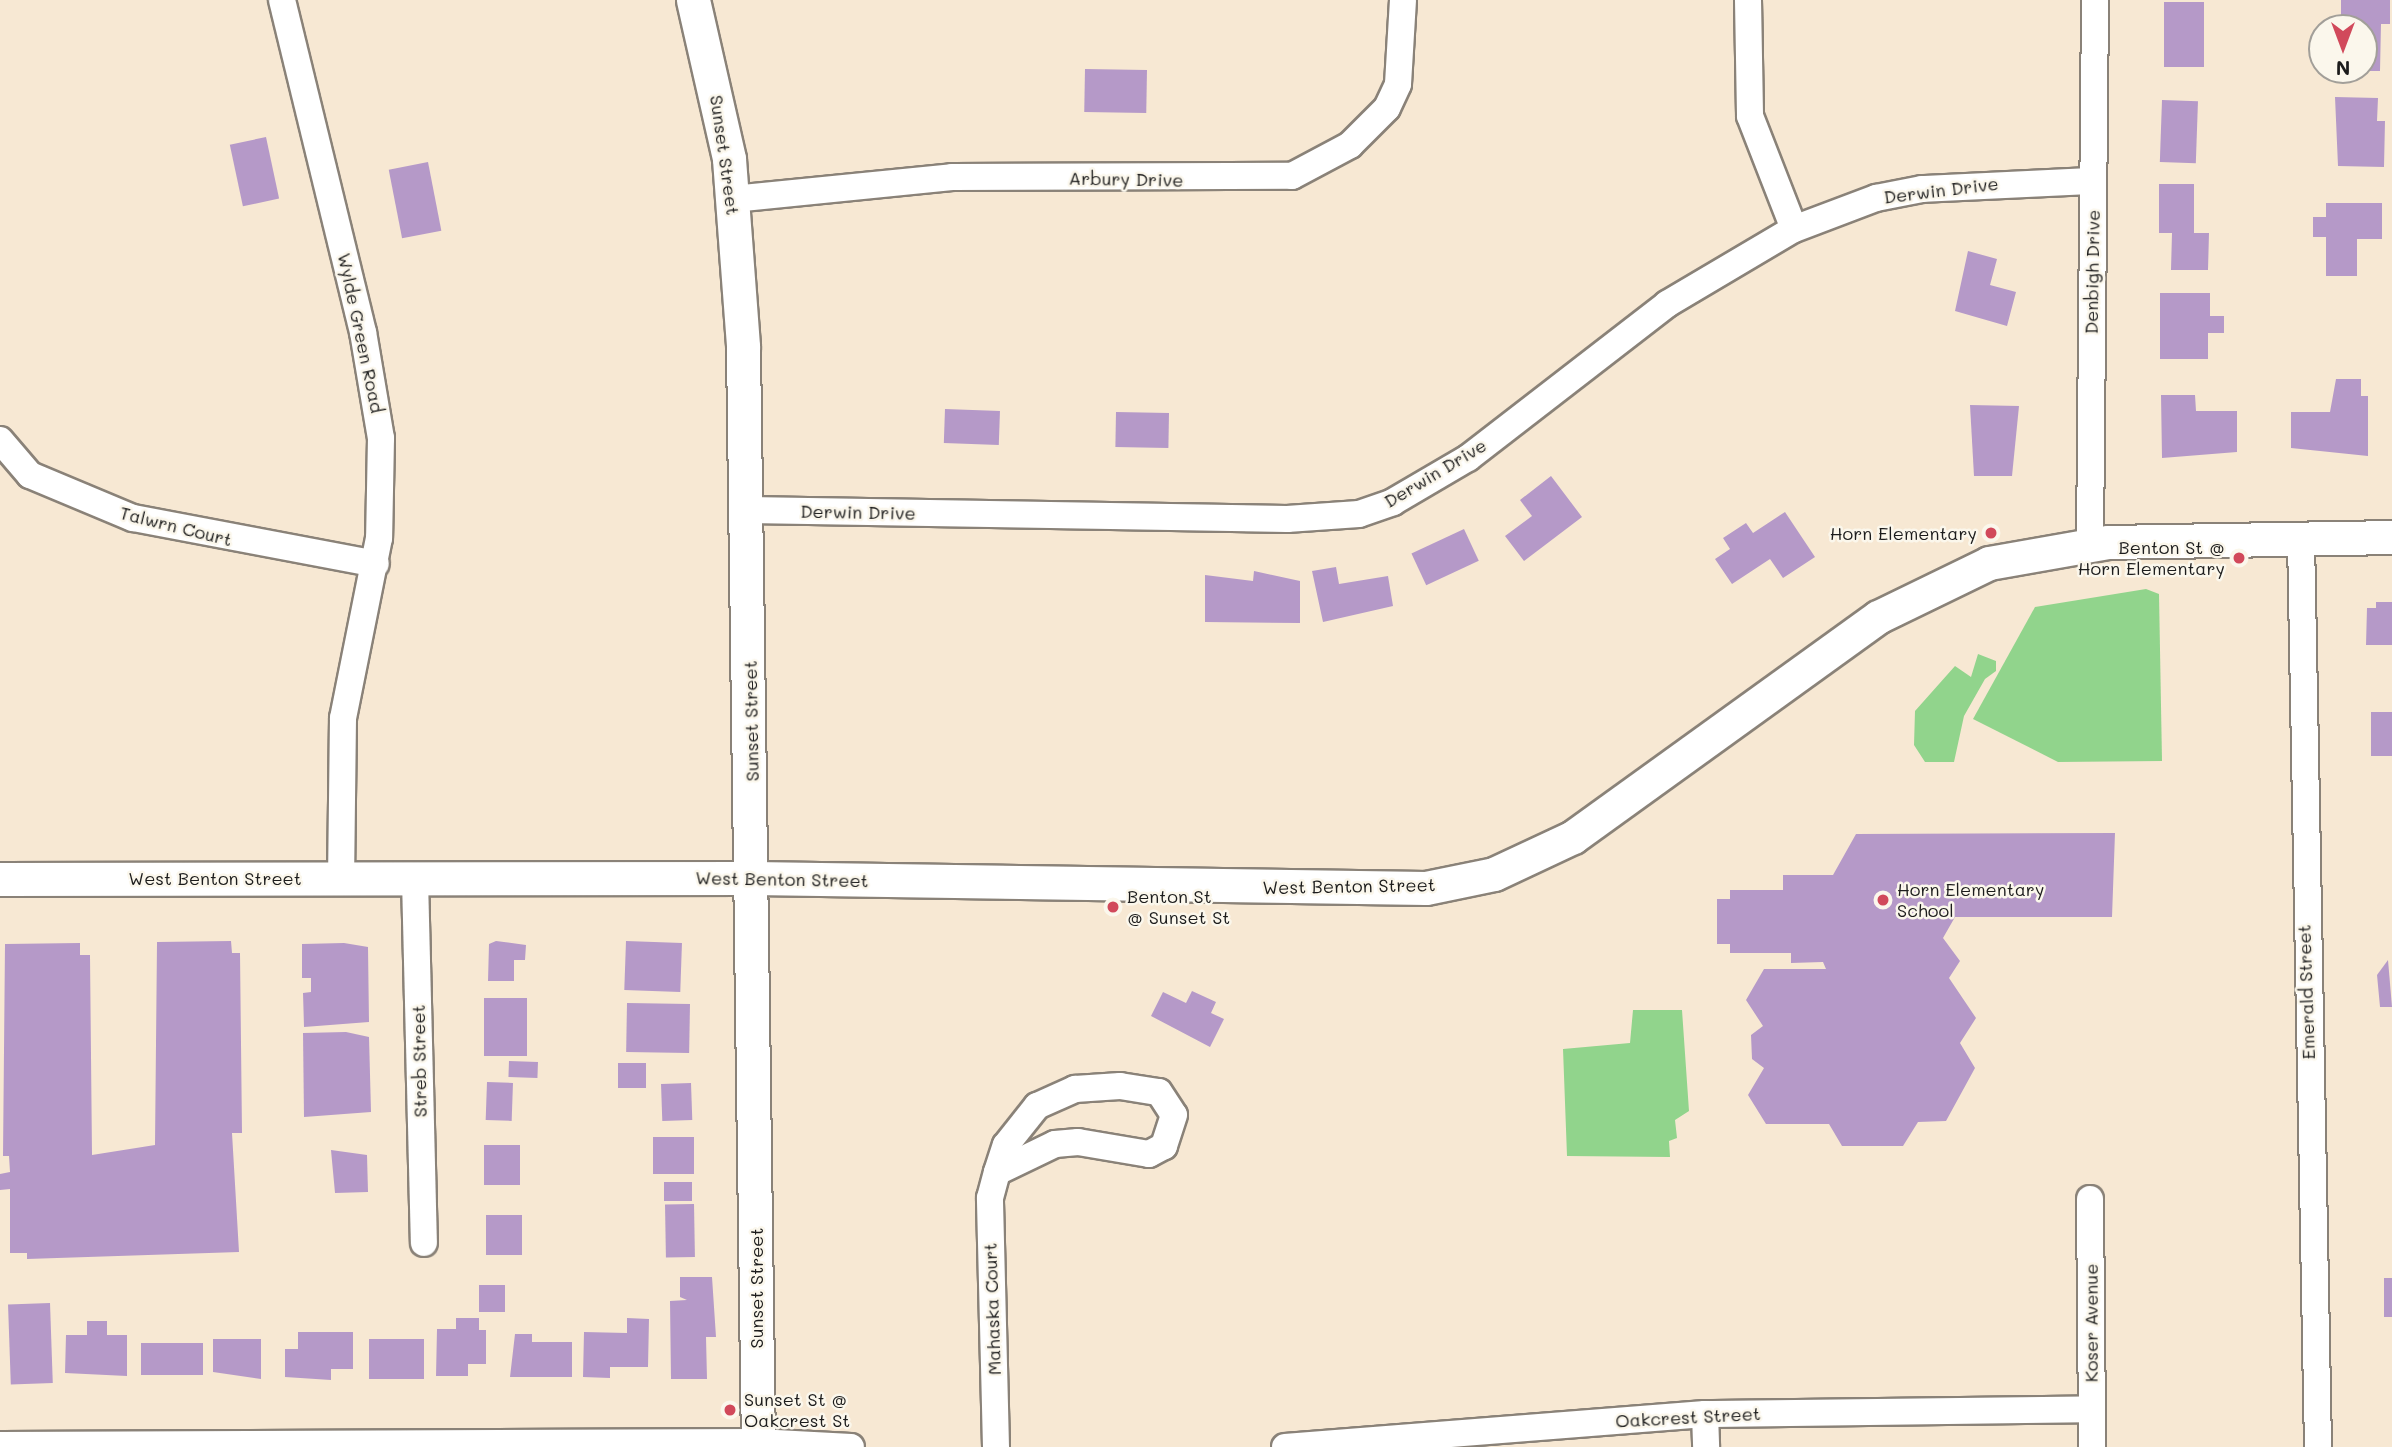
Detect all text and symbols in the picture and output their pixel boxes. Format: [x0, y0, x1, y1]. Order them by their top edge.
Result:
north arrow [2308, 14, 2378, 84]
text: N [2336, 56, 2350, 81]
street label: Sunset Street [706, 94, 744, 216]
street label: Arbury Drive [1069, 167, 1183, 191]
street label: Derwin Drive [1882, 172, 2000, 208]
street label: Denbigh Drive [2080, 210, 2104, 334]
street label: Wylde Green Road [333, 251, 389, 415]
street label: Derwin Drive [1380, 434, 1490, 512]
street label: Derwin Drive [800, 500, 916, 524]
street label: Talwrn Court [118, 502, 234, 550]
place label: Horn Elementary [1830, 522, 1977, 544]
marker: Horn Elementary [1983, 525, 1999, 541]
place label: Benton St @ Horn Elementary [2078, 537, 2225, 580]
marker: Benton St @ Horn Elementary [2231, 550, 2247, 566]
street label: Sunset Street [739, 660, 763, 782]
street label: West Benton Street [128, 867, 302, 889]
street label: West Benton Street [695, 867, 869, 891]
street label: West Benton Street [1262, 874, 1436, 898]
place label: Horn Elementary School [1897, 879, 2044, 922]
place label: Benton St @ Sunset St [1127, 886, 1230, 928]
marker: Horn Elementary School [1875, 892, 1891, 908]
marker: Benton St @ Sunset St [1105, 899, 1121, 915]
street label: Emerald Street [2293, 924, 2319, 1060]
street label: Streb Street [407, 1004, 431, 1118]
street label: Sunset Street [745, 1228, 767, 1348]
street label: Mahaska Court [979, 1242, 1005, 1376]
street label: Koser Avenue [2080, 1264, 2102, 1382]
place label: Sunset St @ Oakcrest St [744, 1389, 850, 1432]
marker: Sunset St @ Oakcrest St [722, 1402, 738, 1418]
street label: Oakcrest Street [1615, 1402, 1761, 1432]

